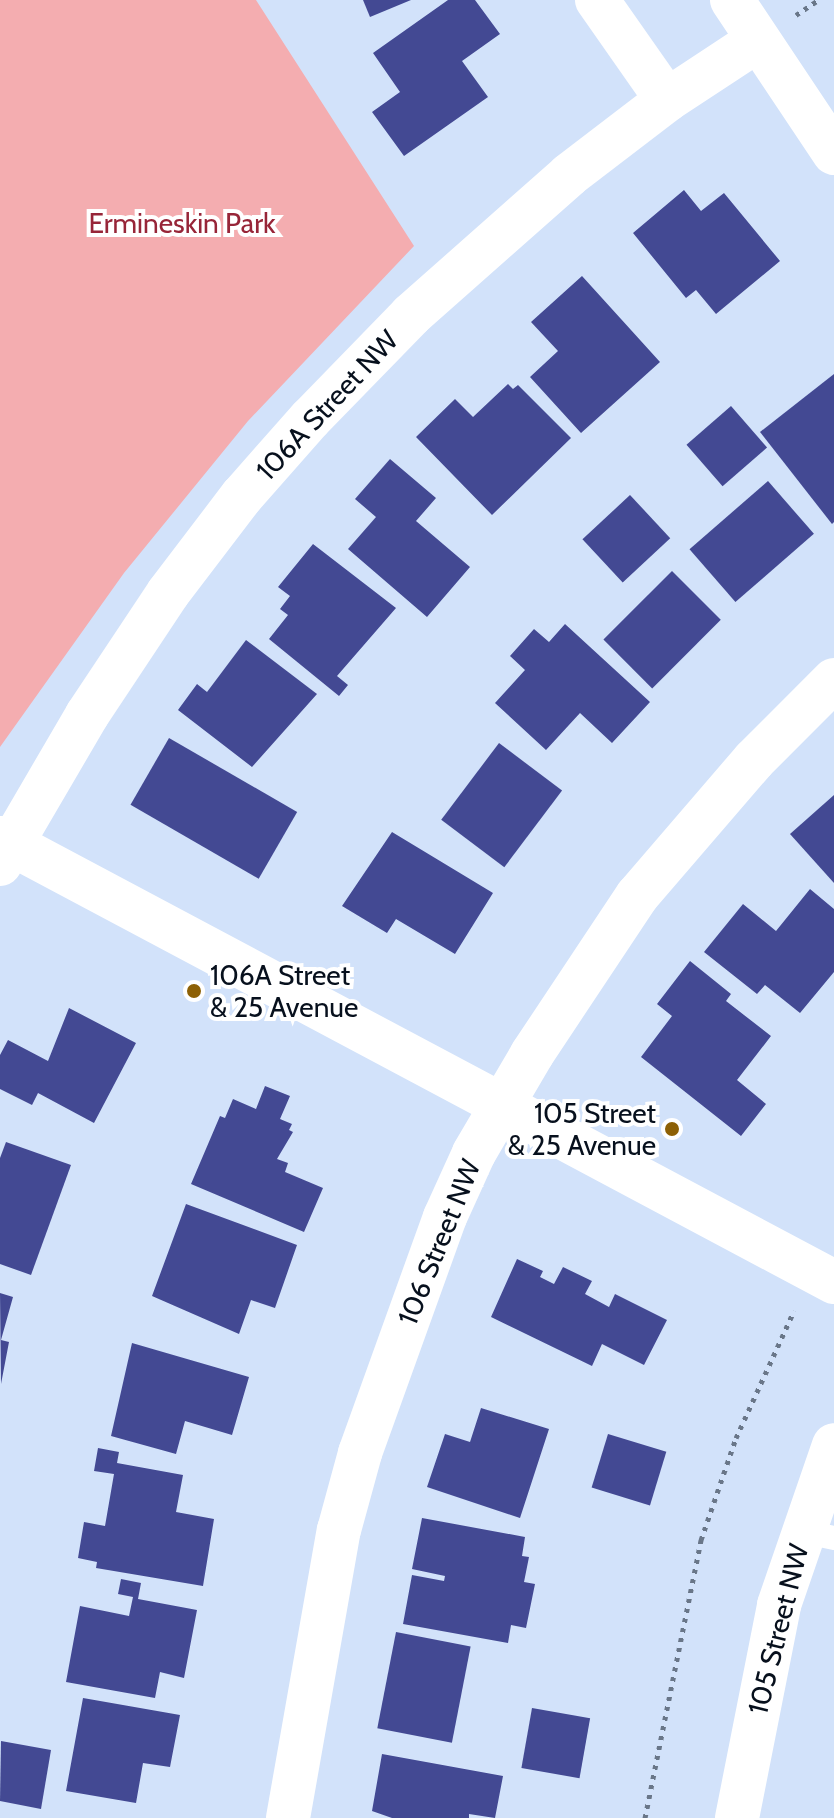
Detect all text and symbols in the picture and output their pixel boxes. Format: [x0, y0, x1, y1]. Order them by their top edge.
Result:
park label: Ermineskin Park [88, 206, 276, 240]
street label: 106A Street NW [249, 323, 405, 487]
place label: 106A Street & 25 Avenue [210, 958, 358, 1024]
marker: 106A Street & 25 Avenue [185, 982, 203, 1000]
place label: 105 Street & 25 Avenue [508, 1096, 656, 1162]
marker: 105 Street & 25 Avenue [663, 1120, 681, 1138]
street label: 106 Street NW [391, 1154, 487, 1330]
street label: 105 Street NW [741, 1540, 815, 1718]

